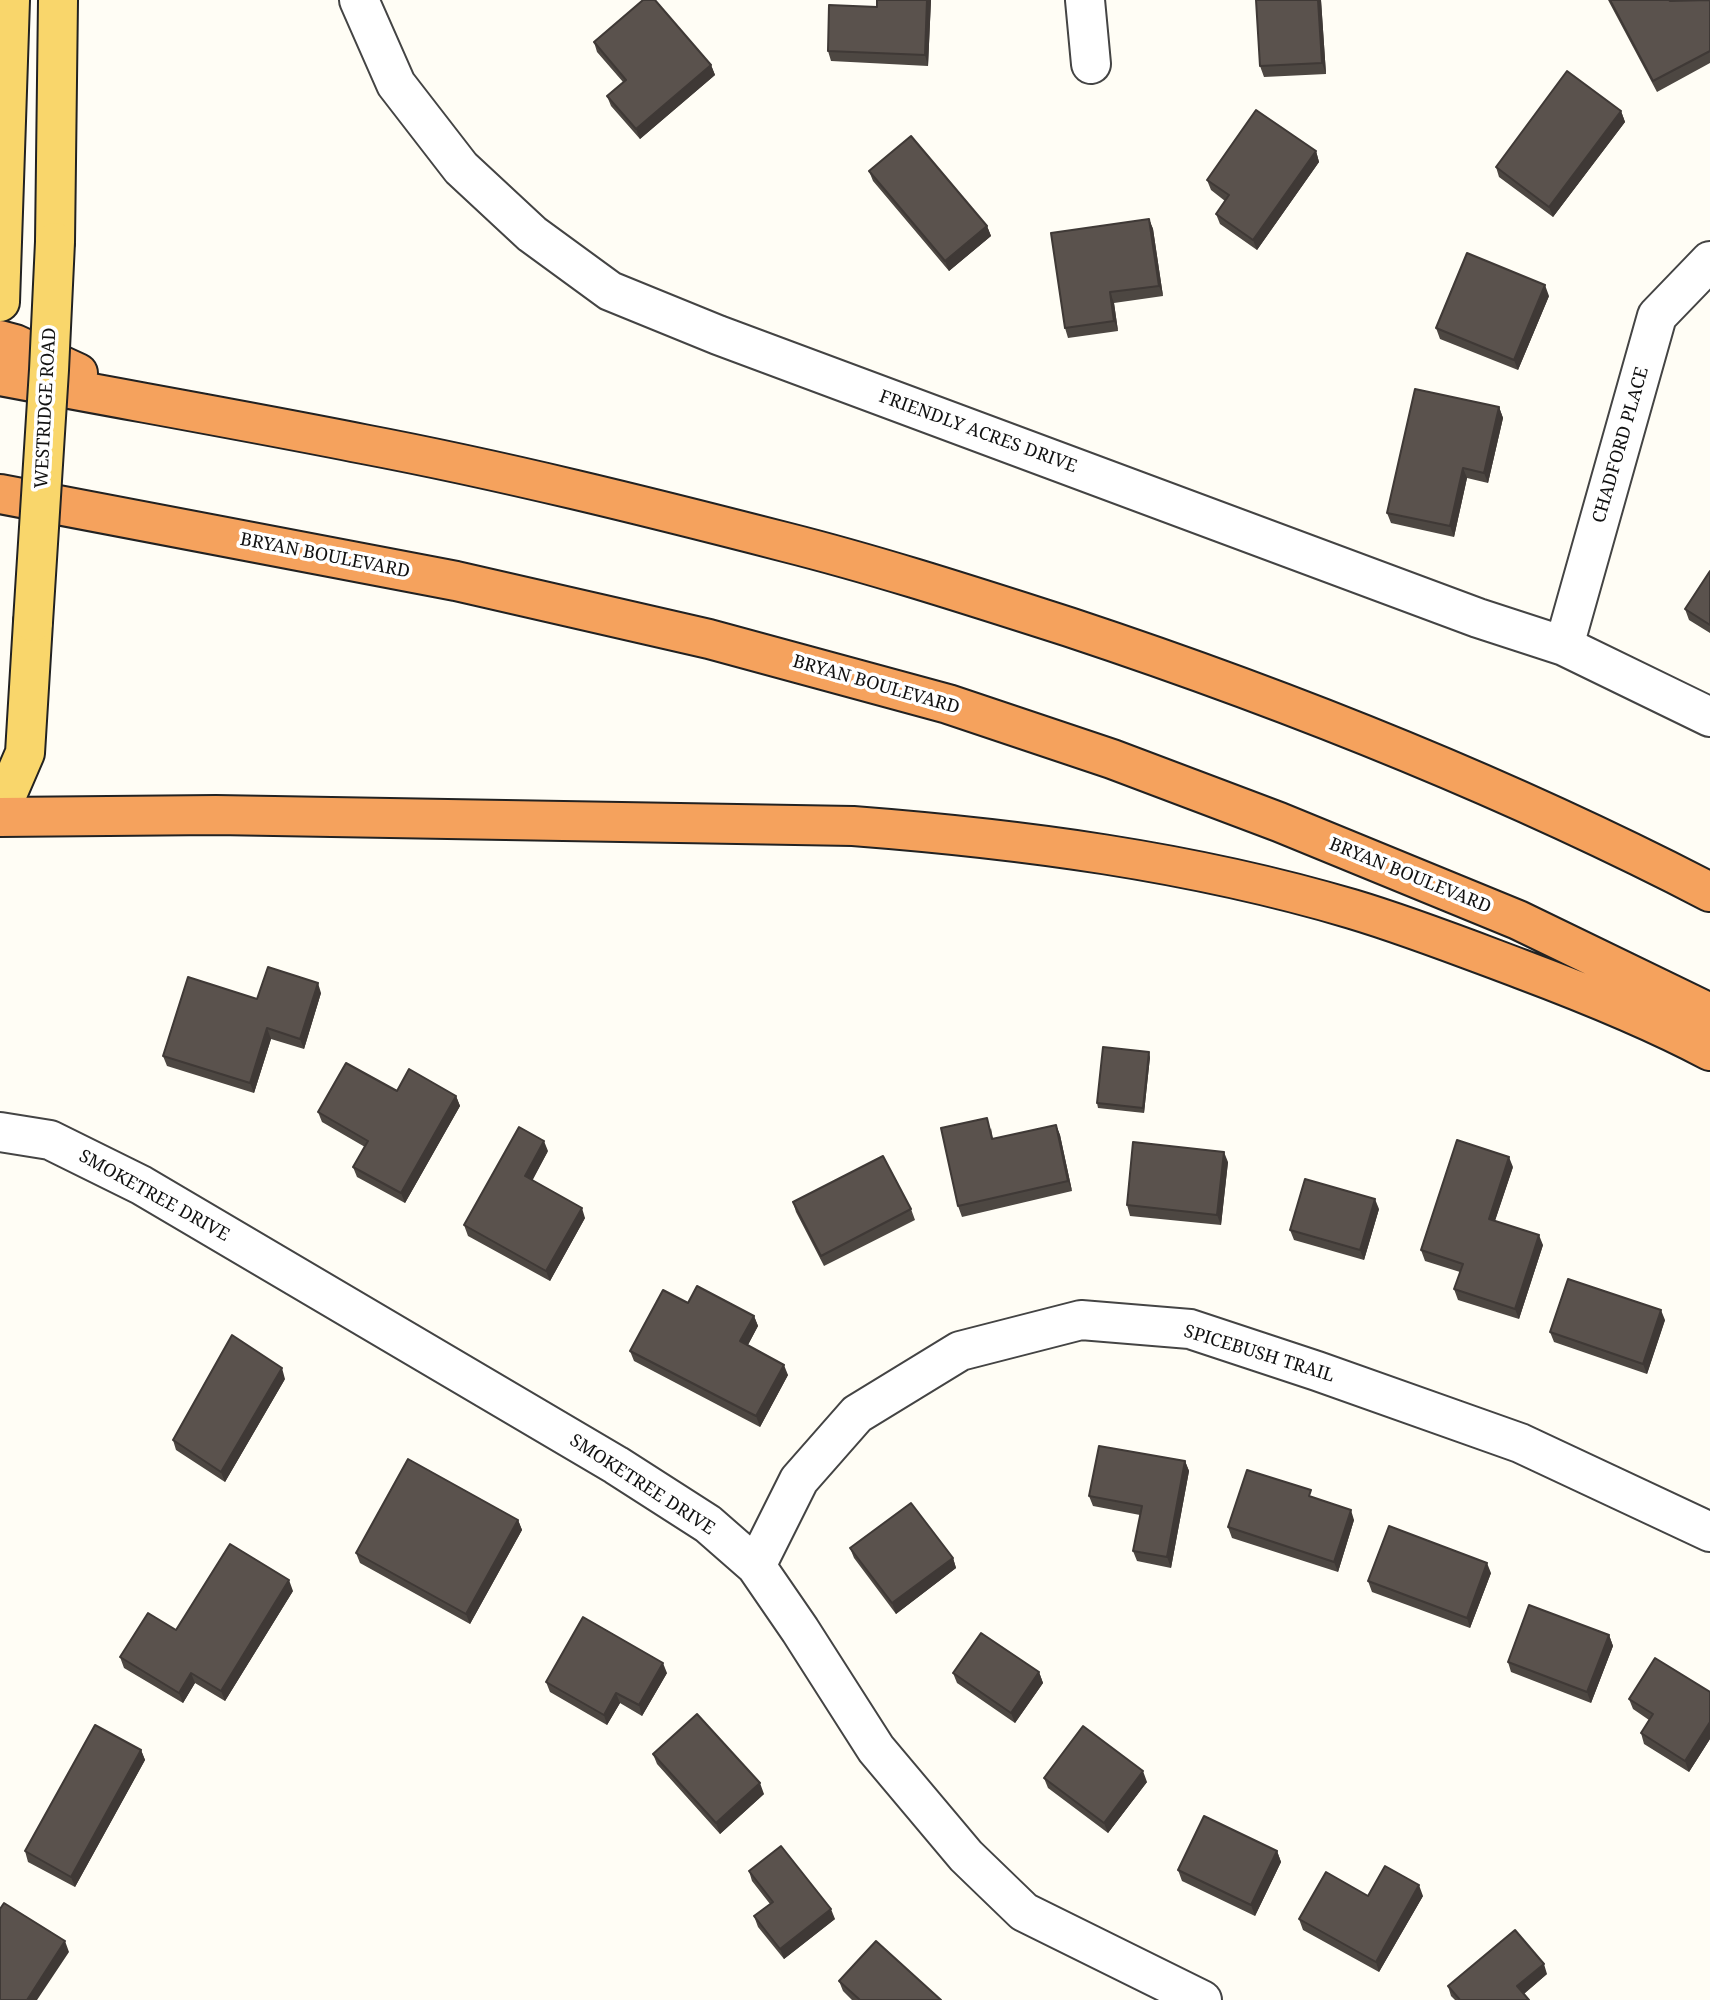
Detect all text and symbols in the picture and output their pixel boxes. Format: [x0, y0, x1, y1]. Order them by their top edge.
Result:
street label: WESTRIDGE ROAD [31, 327, 61, 489]
street label: CHADFORD PLACE [1588, 364, 1654, 526]
street label: FRIENDLY ACRES DRIVE [876, 386, 1080, 478]
street label: BRYAN BOULEVARD [238, 529, 412, 583]
street label: BRYAN BOULEVARD [790, 651, 962, 719]
street label: BRYAN BOULEVARD [1326, 834, 1494, 918]
street label: SMOKETREE DRIVE [75, 1146, 233, 1246]
street label: SPICEBUSH TRAIL [1181, 1321, 1337, 1387]
street label: SMOKETREE DRIVE [565, 1430, 719, 1540]

